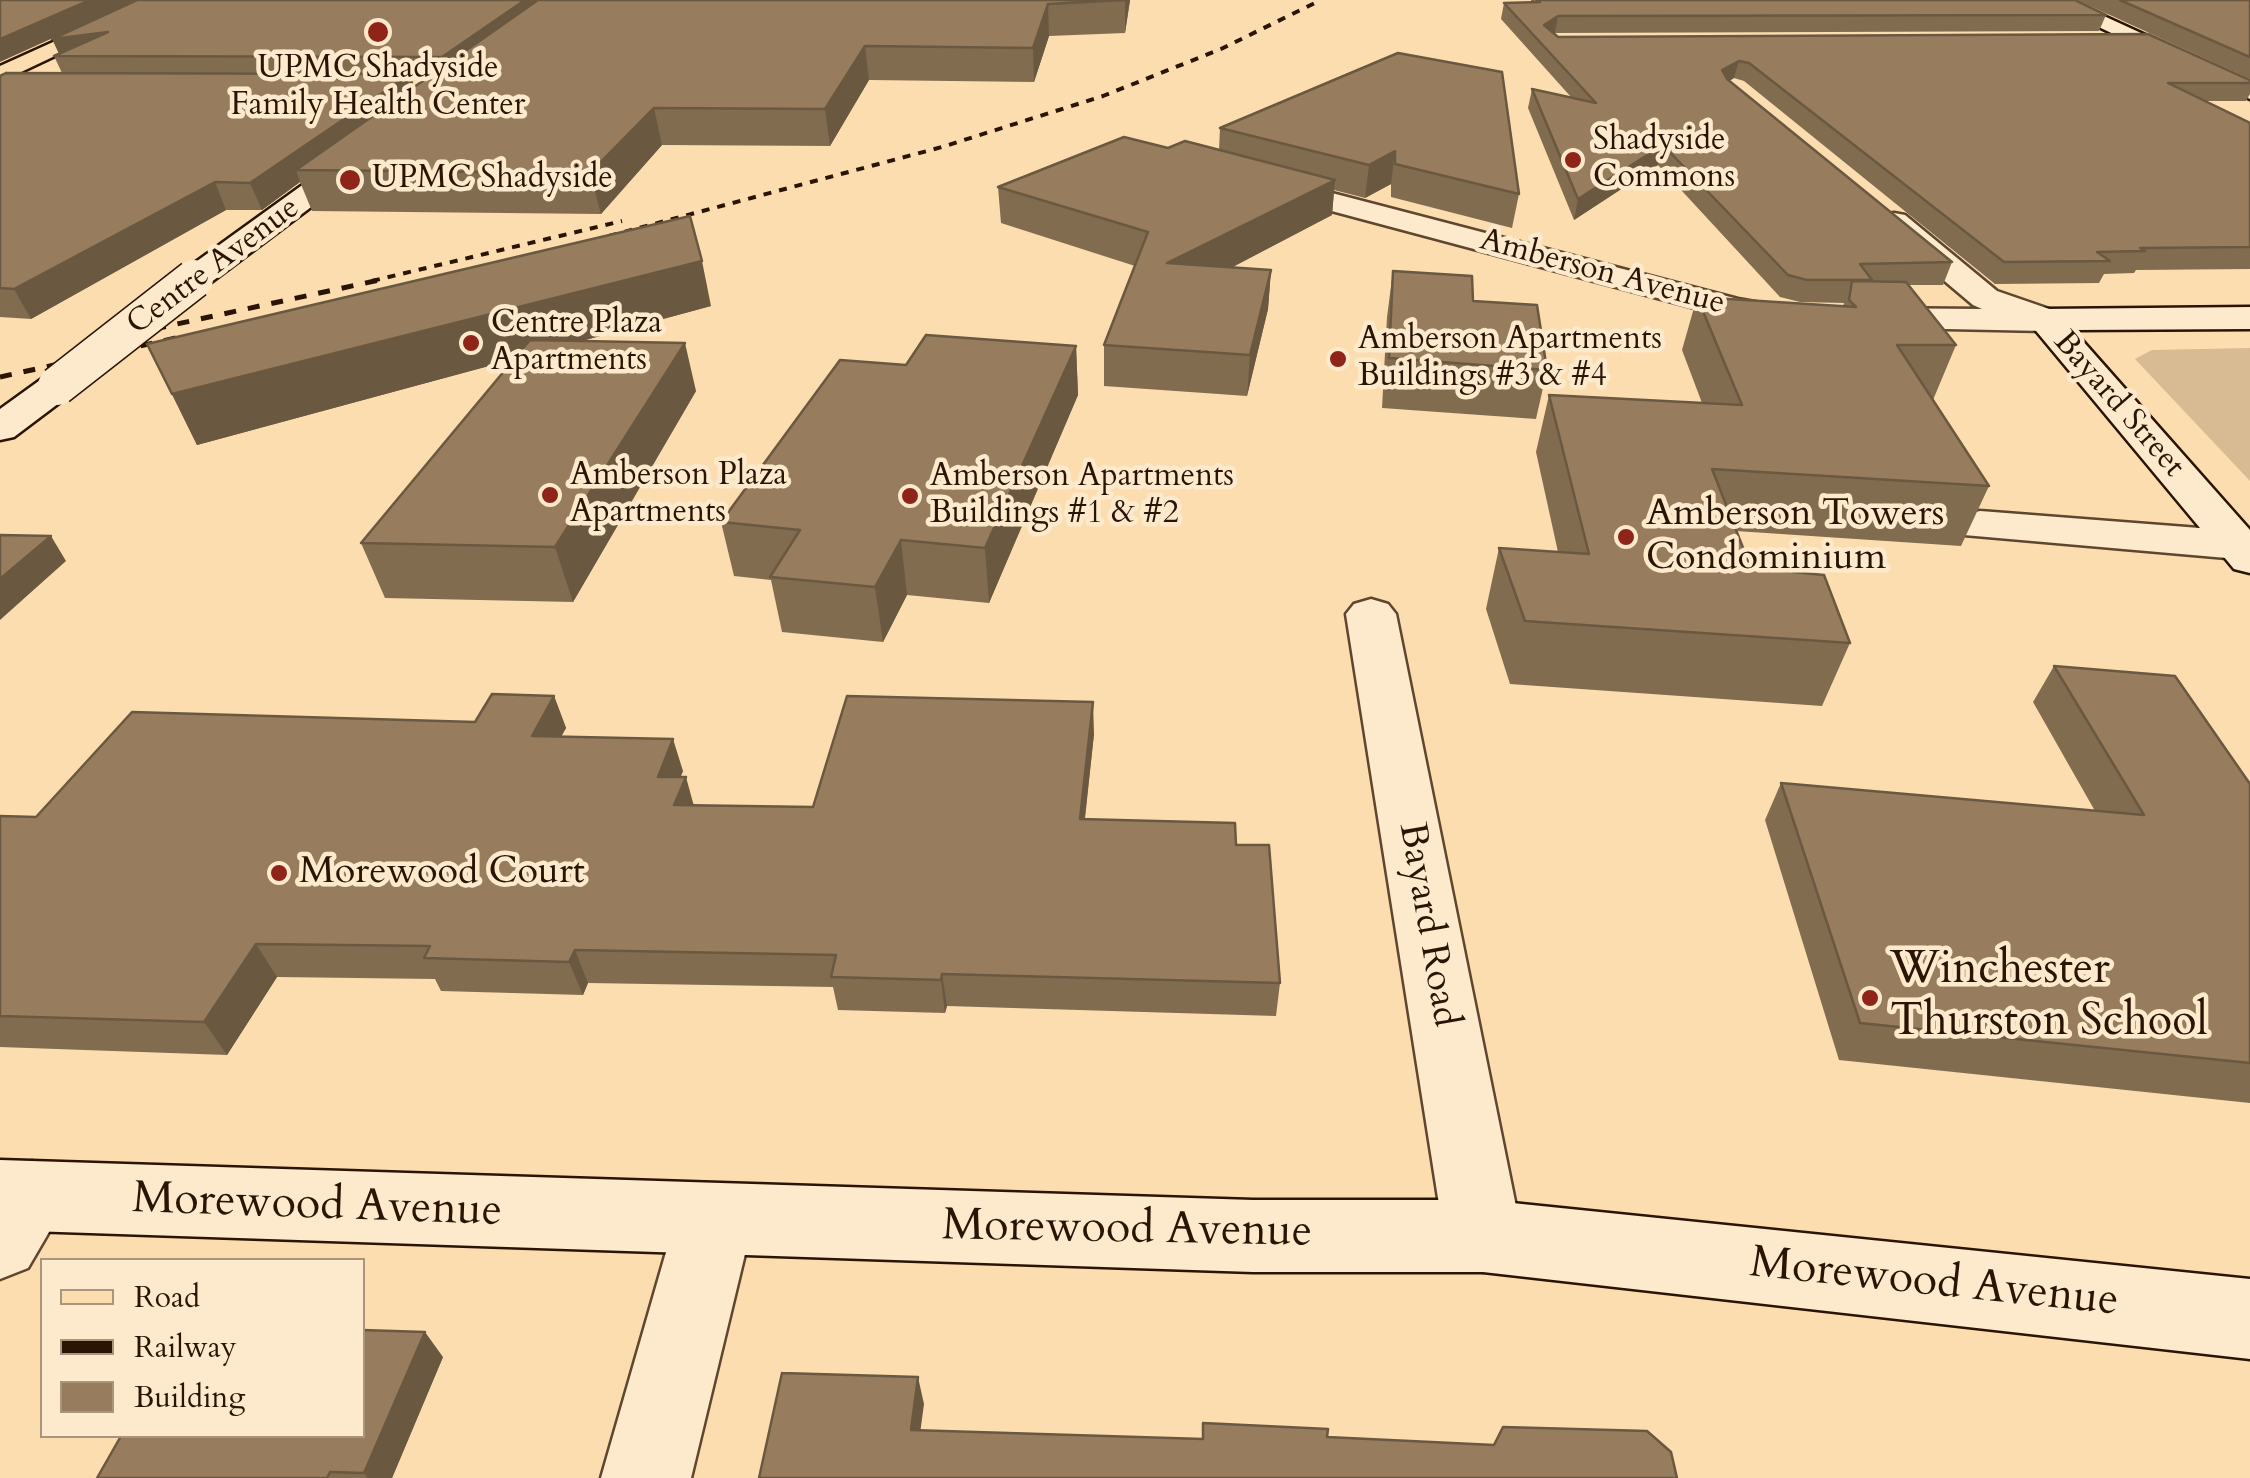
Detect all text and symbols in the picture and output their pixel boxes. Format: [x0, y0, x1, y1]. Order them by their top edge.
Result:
marker: UPMC Shadyside Family Health Center [365, 19, 391, 45]
place label: UPMC Shadyside Family Health Center [231, 51, 525, 126]
place label: Shadyside Commons [1593, 123, 1735, 198]
marker: Shadyside Commons [1562, 149, 1584, 171]
place label: UPMC Shadyside [372, 161, 613, 199]
marker: UPMC Shadyside [337, 167, 363, 193]
street label: Centre Avenue [120, 190, 308, 344]
street label: Amberson Avenue [1475, 222, 1729, 324]
place label: Centre Plaza Apartments [491, 306, 662, 381]
place label: Amberson Apartments Buildings #3 & #4 [1358, 322, 1662, 397]
street label: Bayard Street [2044, 324, 2192, 486]
marker: Centre Plaza Apartments [460, 332, 482, 354]
marker: Amberson Apartments Buildings #3 & #4 [1327, 348, 1349, 370]
place label: Amberson Plaza Apartments [570, 458, 787, 533]
place label: Amberson Apartments Buildings #1 & #2 [930, 459, 1234, 534]
marker: Amberson Plaza Apartments [539, 484, 561, 506]
marker: Amberson Apartments Buildings #1 & #2 [899, 485, 921, 507]
place label: Amberson Towers Condominium [1646, 492, 1944, 582]
marker: Amberson Towers Condominium [1615, 526, 1637, 548]
street label: Bayard Road [1387, 819, 1467, 1031]
place label: Morewood Court [299, 850, 585, 896]
marker: Morewood Court [268, 862, 290, 884]
place label: Winchester Thurston School [1890, 945, 2208, 1051]
marker: Winchester Thurston School [1859, 987, 1881, 1009]
street label: Morewood Avenue [131, 1174, 503, 1240]
street label: Morewood Avenue [941, 1201, 1313, 1261]
street label: Morewood Avenue [1747, 1238, 2121, 1330]
legend [40, 1258, 365, 1438]
text: Road [134, 1277, 200, 1318]
text: Railway [134, 1327, 237, 1368]
text: Building [134, 1377, 245, 1418]

